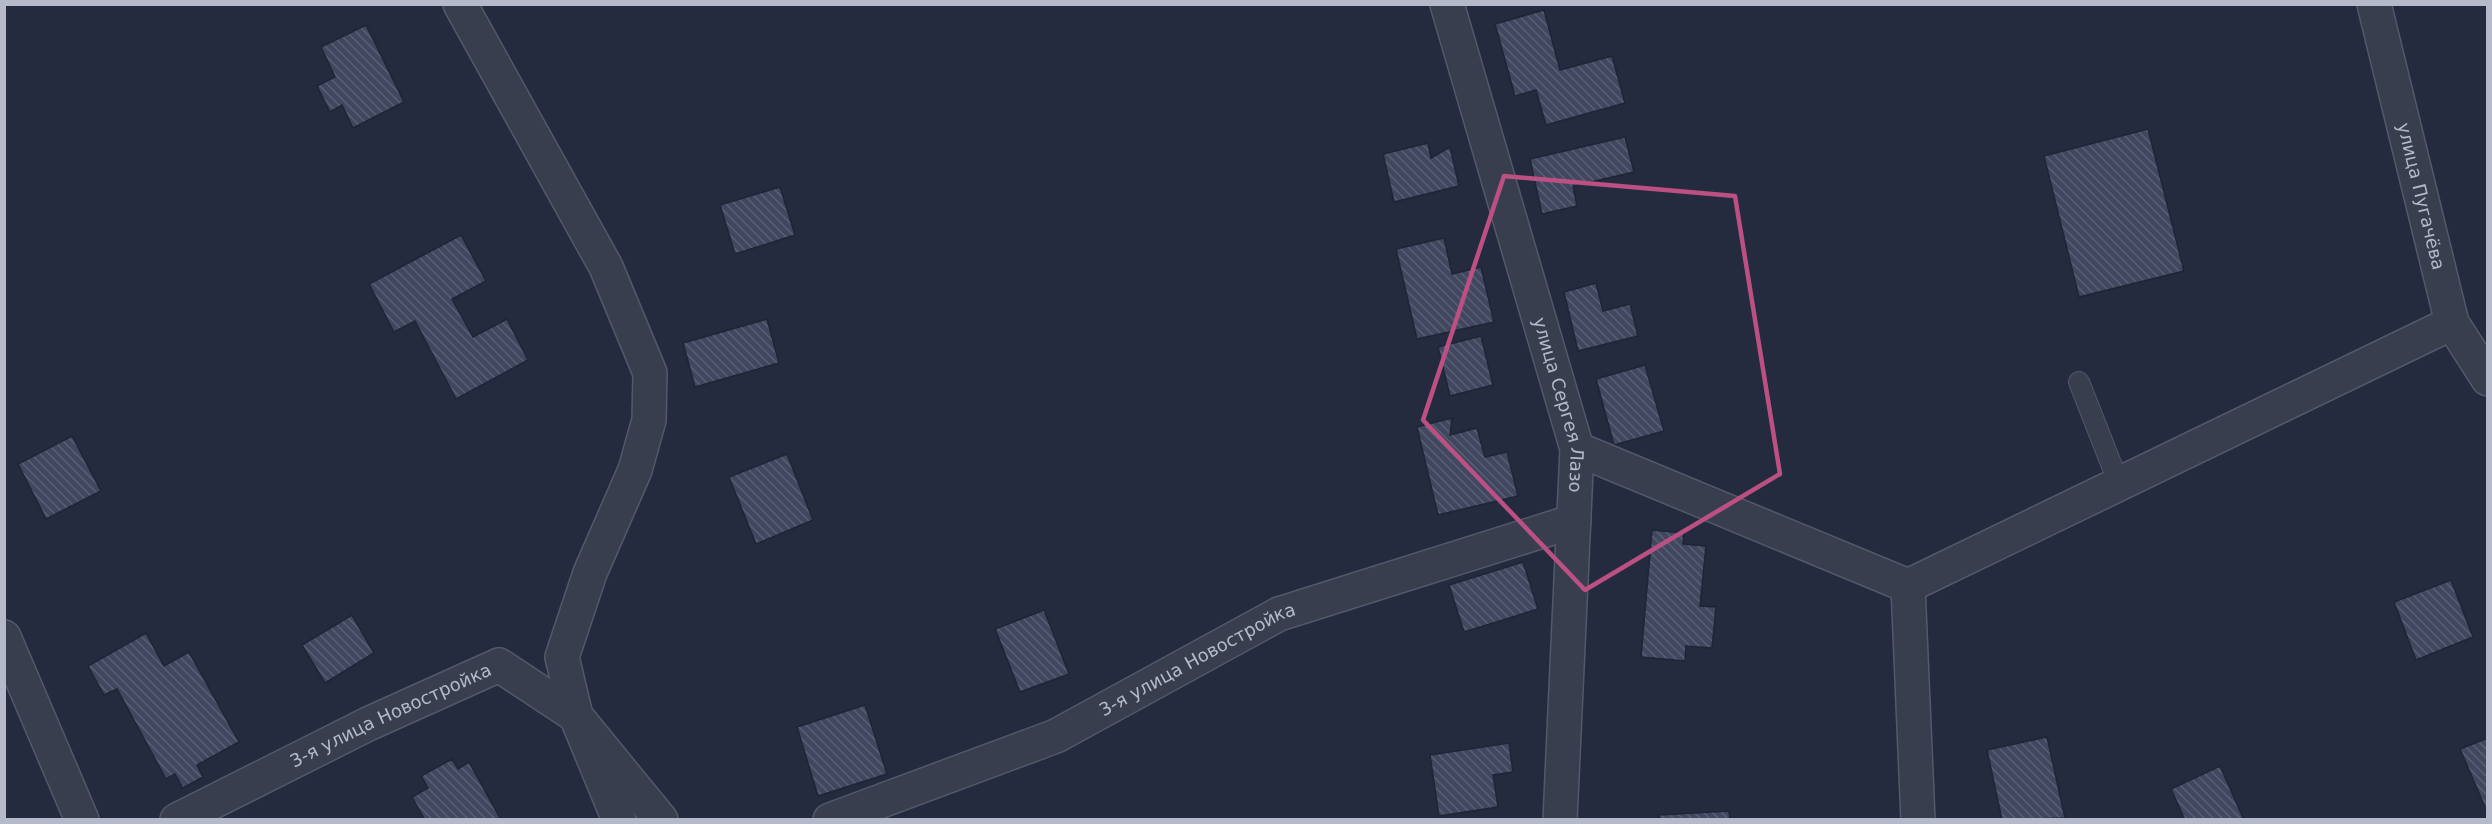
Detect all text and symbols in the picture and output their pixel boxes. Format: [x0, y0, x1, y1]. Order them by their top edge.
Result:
street label: улица Пугачёва [2393, 120, 2450, 272]
street label: улица Сергея Лазо [1529, 315, 1588, 493]
street label: 3-я улица Новостройка [1095, 598, 1298, 720]
street label: 3-я улица Новостройка [286, 659, 495, 771]

